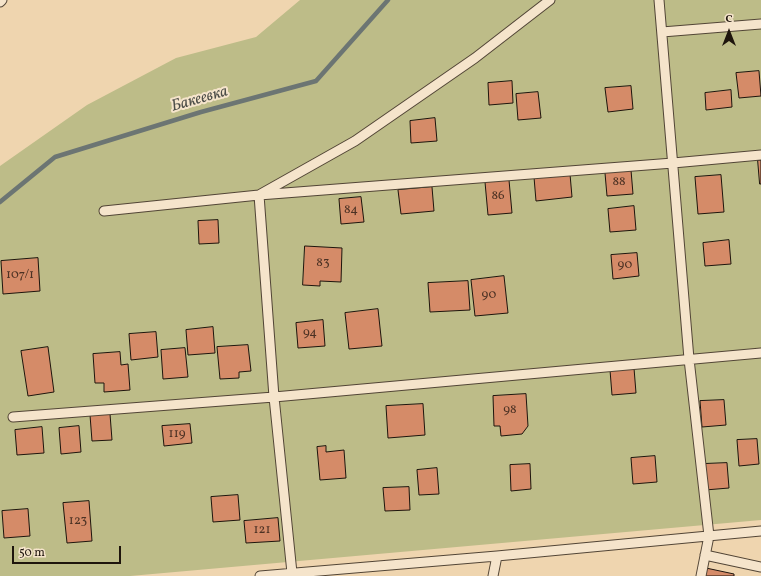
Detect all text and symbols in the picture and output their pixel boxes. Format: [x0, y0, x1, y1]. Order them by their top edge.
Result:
north arrow [709, 12, 749, 52]
text: С [725, 12, 733, 27]
water label: Бакеевка [170, 83, 230, 117]
house number: 88 [612, 175, 626, 191]
house number: 86 [491, 189, 505, 205]
house number: 84 [344, 203, 358, 219]
house number: 83 [316, 256, 330, 272]
house number: 90 [618, 258, 632, 274]
house number: 107/1 [6, 268, 34, 284]
house number: 90 [482, 288, 496, 304]
house number: 94 [303, 326, 317, 342]
house number: 98 [503, 403, 517, 419]
house number: 119 [169, 427, 185, 443]
house number: 123 [69, 514, 87, 530]
house number: 121 [253, 523, 271, 539]
scale bar [14, 538, 123, 564]
text: 50 m [19, 545, 45, 561]

